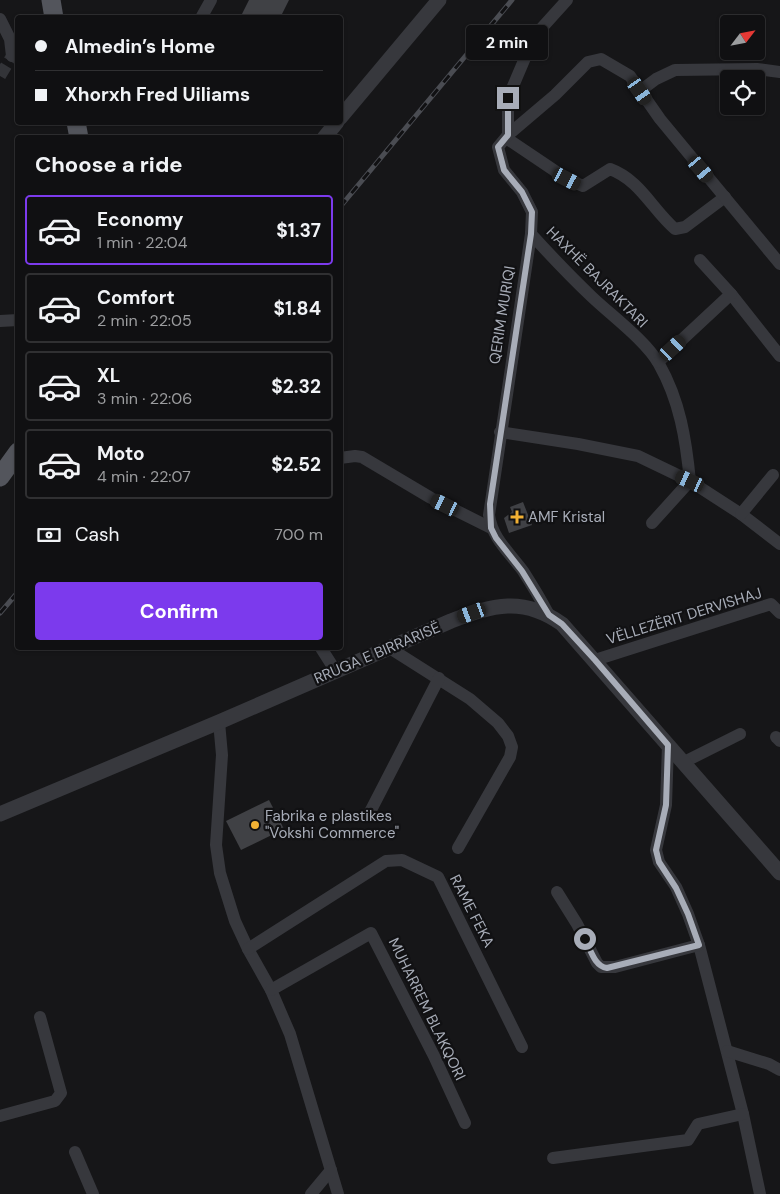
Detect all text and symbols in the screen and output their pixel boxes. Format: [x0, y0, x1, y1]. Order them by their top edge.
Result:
north arrow [720, 15, 765, 60]
map controls [720, 15, 765, 115]
callout: 2 min [467, 26, 549, 61]
text: 2 min [486, 32, 528, 53]
text: Almedin’s Home [65, 34, 215, 59]
button: locate [720, 70, 765, 115]
car [625, 74, 654, 108]
text: Xhorxh Fred Uiliams [65, 82, 250, 107]
route end [497, 87, 519, 109]
text: Choose a ride [35, 150, 183, 179]
car [685, 153, 716, 185]
car [550, 166, 583, 192]
text: Economy [97, 207, 184, 232]
icon: car [37, 208, 82, 253]
text: $1.37 [276, 218, 321, 243]
street label: HAXHË BAJRAKTARI [542, 222, 652, 332]
text: 1 min · 22:04 [97, 232, 188, 253]
street label: QERIM MURIQI [484, 264, 520, 366]
text: Comfort [97, 285, 175, 310]
icon: car [37, 286, 82, 331]
text: $1.84 [273, 296, 321, 321]
text: 2 min · 22:05 [97, 310, 192, 331]
car [656, 332, 689, 364]
text: XL [97, 363, 120, 388]
icon: car [37, 364, 82, 409]
text: $2.32 [271, 374, 321, 399]
text: 3 min · 22:06 [97, 388, 192, 409]
text: Moto [97, 441, 145, 466]
icon: car [37, 442, 82, 487]
text: $2.52 [271, 452, 321, 477]
text: 4 min · 22:07 [97, 466, 191, 487]
car [673, 468, 706, 494]
car [428, 492, 461, 518]
place label: AMF Kristal [528, 507, 605, 527]
marker: AMF Kristal [510, 510, 524, 524]
icon: cash [35, 521, 63, 549]
text: Cash [75, 522, 119, 547]
text: 700 m [274, 524, 323, 545]
button: Confirm [35, 582, 323, 640]
street label: VËLLEZËRIT DERVISHAJ [604, 583, 764, 649]
car [455, 601, 488, 625]
street label: RRUGA E BIRRARISË [311, 617, 443, 689]
place label: Fabrika e plastikes "Vokshi Commerce" [265, 806, 399, 843]
marker: Fabrika e plastikes "Vokshi Commerce" [249, 819, 261, 831]
street label: RAME FEKA [445, 871, 499, 951]
route start [574, 928, 596, 950]
street label: MUHARREM BLAKQORI [384, 934, 470, 1084]

